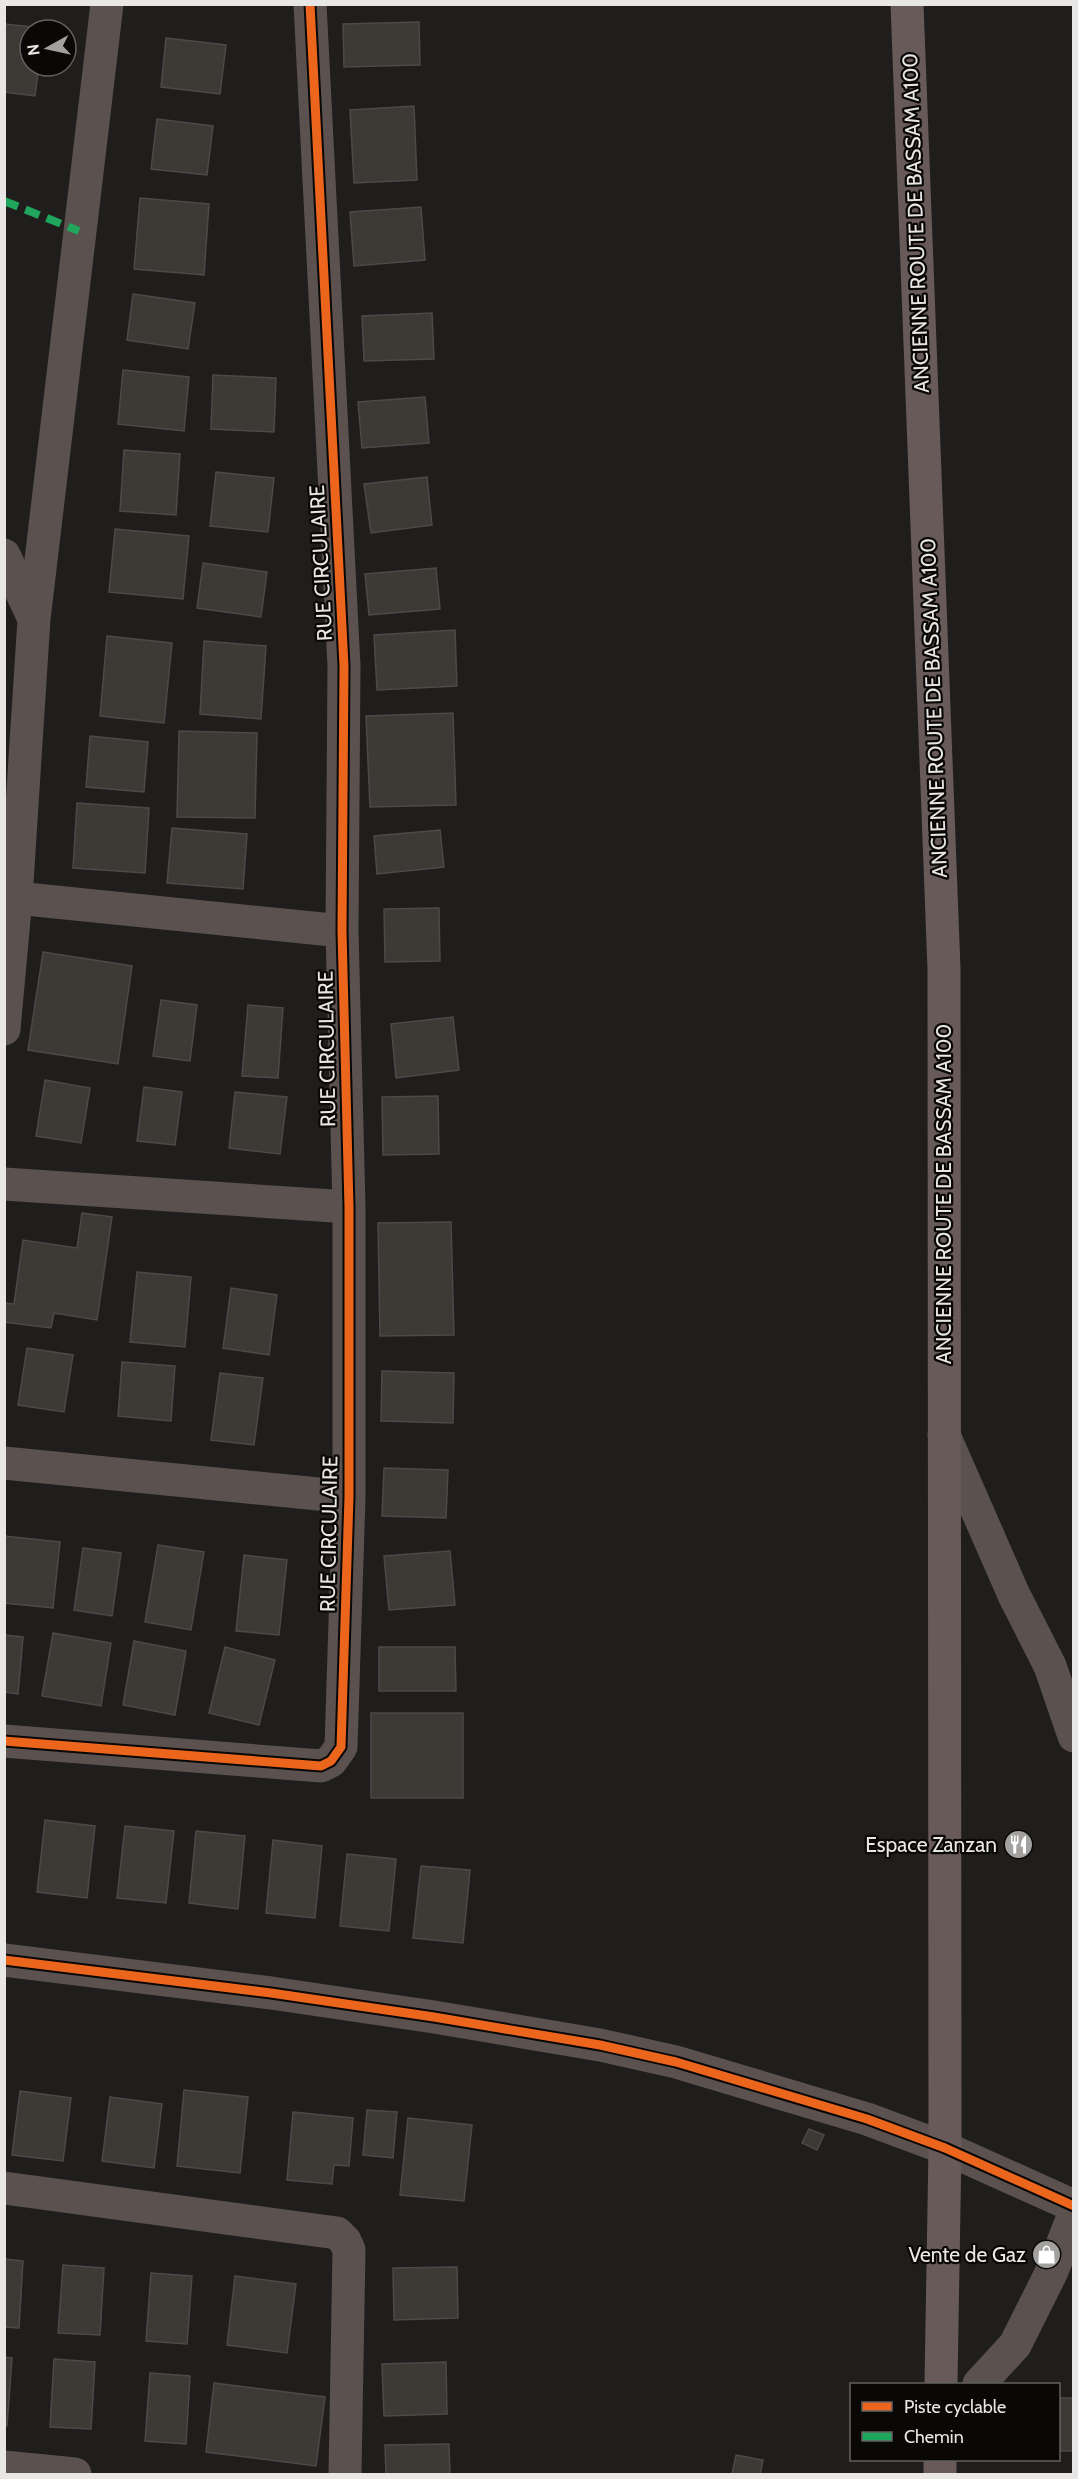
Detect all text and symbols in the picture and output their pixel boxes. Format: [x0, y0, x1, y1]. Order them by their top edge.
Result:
north arrow [18, 18, 78, 78]
text: N [23, 43, 44, 57]
street label: ANCIENNE ROUTE DE BASSAM A100 [897, 53, 934, 393]
street label: RUE CIRCULAIRE [304, 484, 337, 642]
street label: ANCIENNE ROUTE DE BASSAM A100 [915, 538, 952, 878]
street label: RUE CIRCULAIRE [313, 971, 340, 1127]
street label: ANCIENNE ROUTE DE BASSAM A100 [931, 1024, 956, 1364]
street label: RUE CIRCULAIRE [315, 1456, 342, 1612]
restaurant icon: Espace Zanzan [1002, 1829, 1034, 1861]
place label: Espace Zanzan [865, 1832, 997, 1857]
shop icon: Vente de Gaz [1031, 2239, 1063, 2271]
place label: Vente de Gaz [908, 2242, 1026, 2267]
legend [850, 2383, 1060, 2461]
text: Piste cyclable [904, 2396, 1006, 2418]
text: Chemin [904, 2426, 964, 2448]

